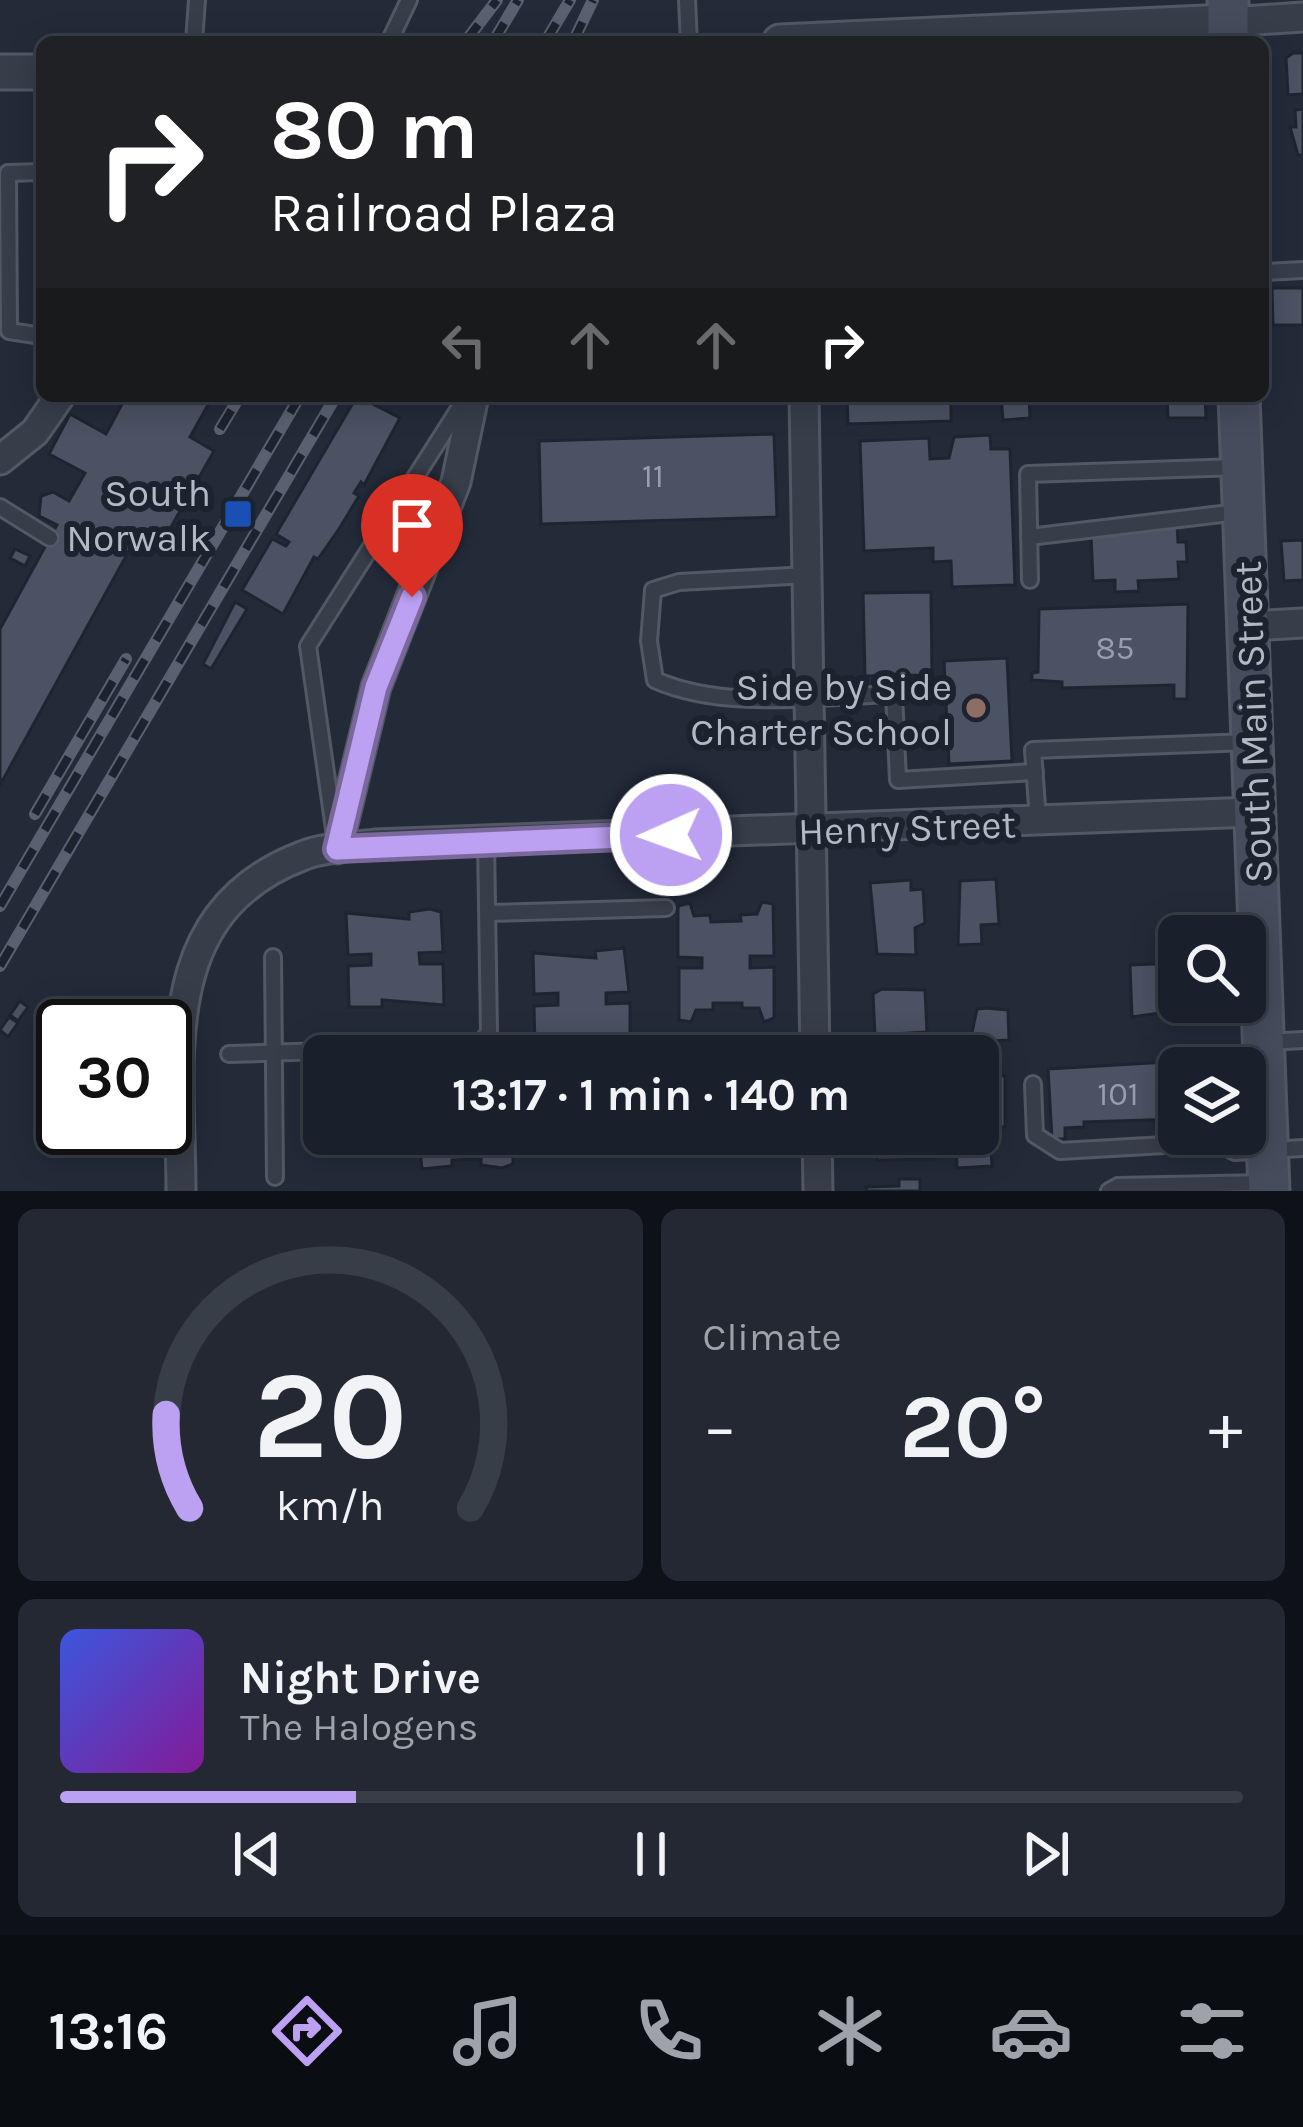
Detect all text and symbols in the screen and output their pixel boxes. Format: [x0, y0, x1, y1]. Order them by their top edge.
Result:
text: 80 m [270, 81, 478, 179]
icon: right [72, 84, 228, 240]
text: Railroad Plaza [270, 181, 618, 245]
icon: left [431, 312, 497, 378]
icon: ahead [557, 312, 623, 378]
icon: ahead [683, 312, 749, 378]
icon: right [809, 312, 875, 378]
house number: 11 [642, 457, 664, 495]
place label: South Norwalk [66, 470, 211, 561]
pin [361, 474, 463, 597]
icon: arrive [379, 492, 445, 558]
marker: South Norwalk [222, 498, 254, 530]
street label: South Main Street [1224, 560, 1282, 884]
house number: 85 [1096, 629, 1134, 667]
place label: Side by Side Charter School [690, 664, 952, 755]
marker: Side by Side Charter School [963, 695, 989, 721]
position arrow [608, 772, 734, 898]
street label: Henry Street [797, 801, 1017, 855]
map controls [1158, 915, 1266, 1155]
button: search [1158, 915, 1266, 1023]
speed limit sign: 30 [36, 999, 192, 1155]
button: layers [1158, 1047, 1266, 1155]
text: 13:17 · 1 min · 140 m [452, 1069, 850, 1121]
house number: 101 [1097, 1075, 1139, 1113]
text: Climate [703, 1314, 842, 1360]
text: 20 [253, 1343, 407, 1488]
text: 20° [900, 1374, 1046, 1480]
text: − [703, 1388, 737, 1466]
text: + [1208, 1388, 1243, 1466]
text: km/h [276, 1481, 385, 1531]
text: Night Drive [240, 1652, 481, 1704]
text: The Halogens [240, 1704, 478, 1750]
icon: previous [224, 1821, 290, 1887]
icon: pause [618, 1821, 684, 1887]
icon: next [1013, 1821, 1079, 1887]
icon: directions [265, 1989, 349, 2073]
icon: music [446, 1989, 530, 2073]
icon: phone [627, 1989, 711, 2073]
icon: climate [808, 1989, 892, 2073]
icon: car [989, 1989, 1073, 2073]
icon: filters [1170, 1989, 1254, 2073]
text: 13:16 [49, 1999, 168, 2063]

